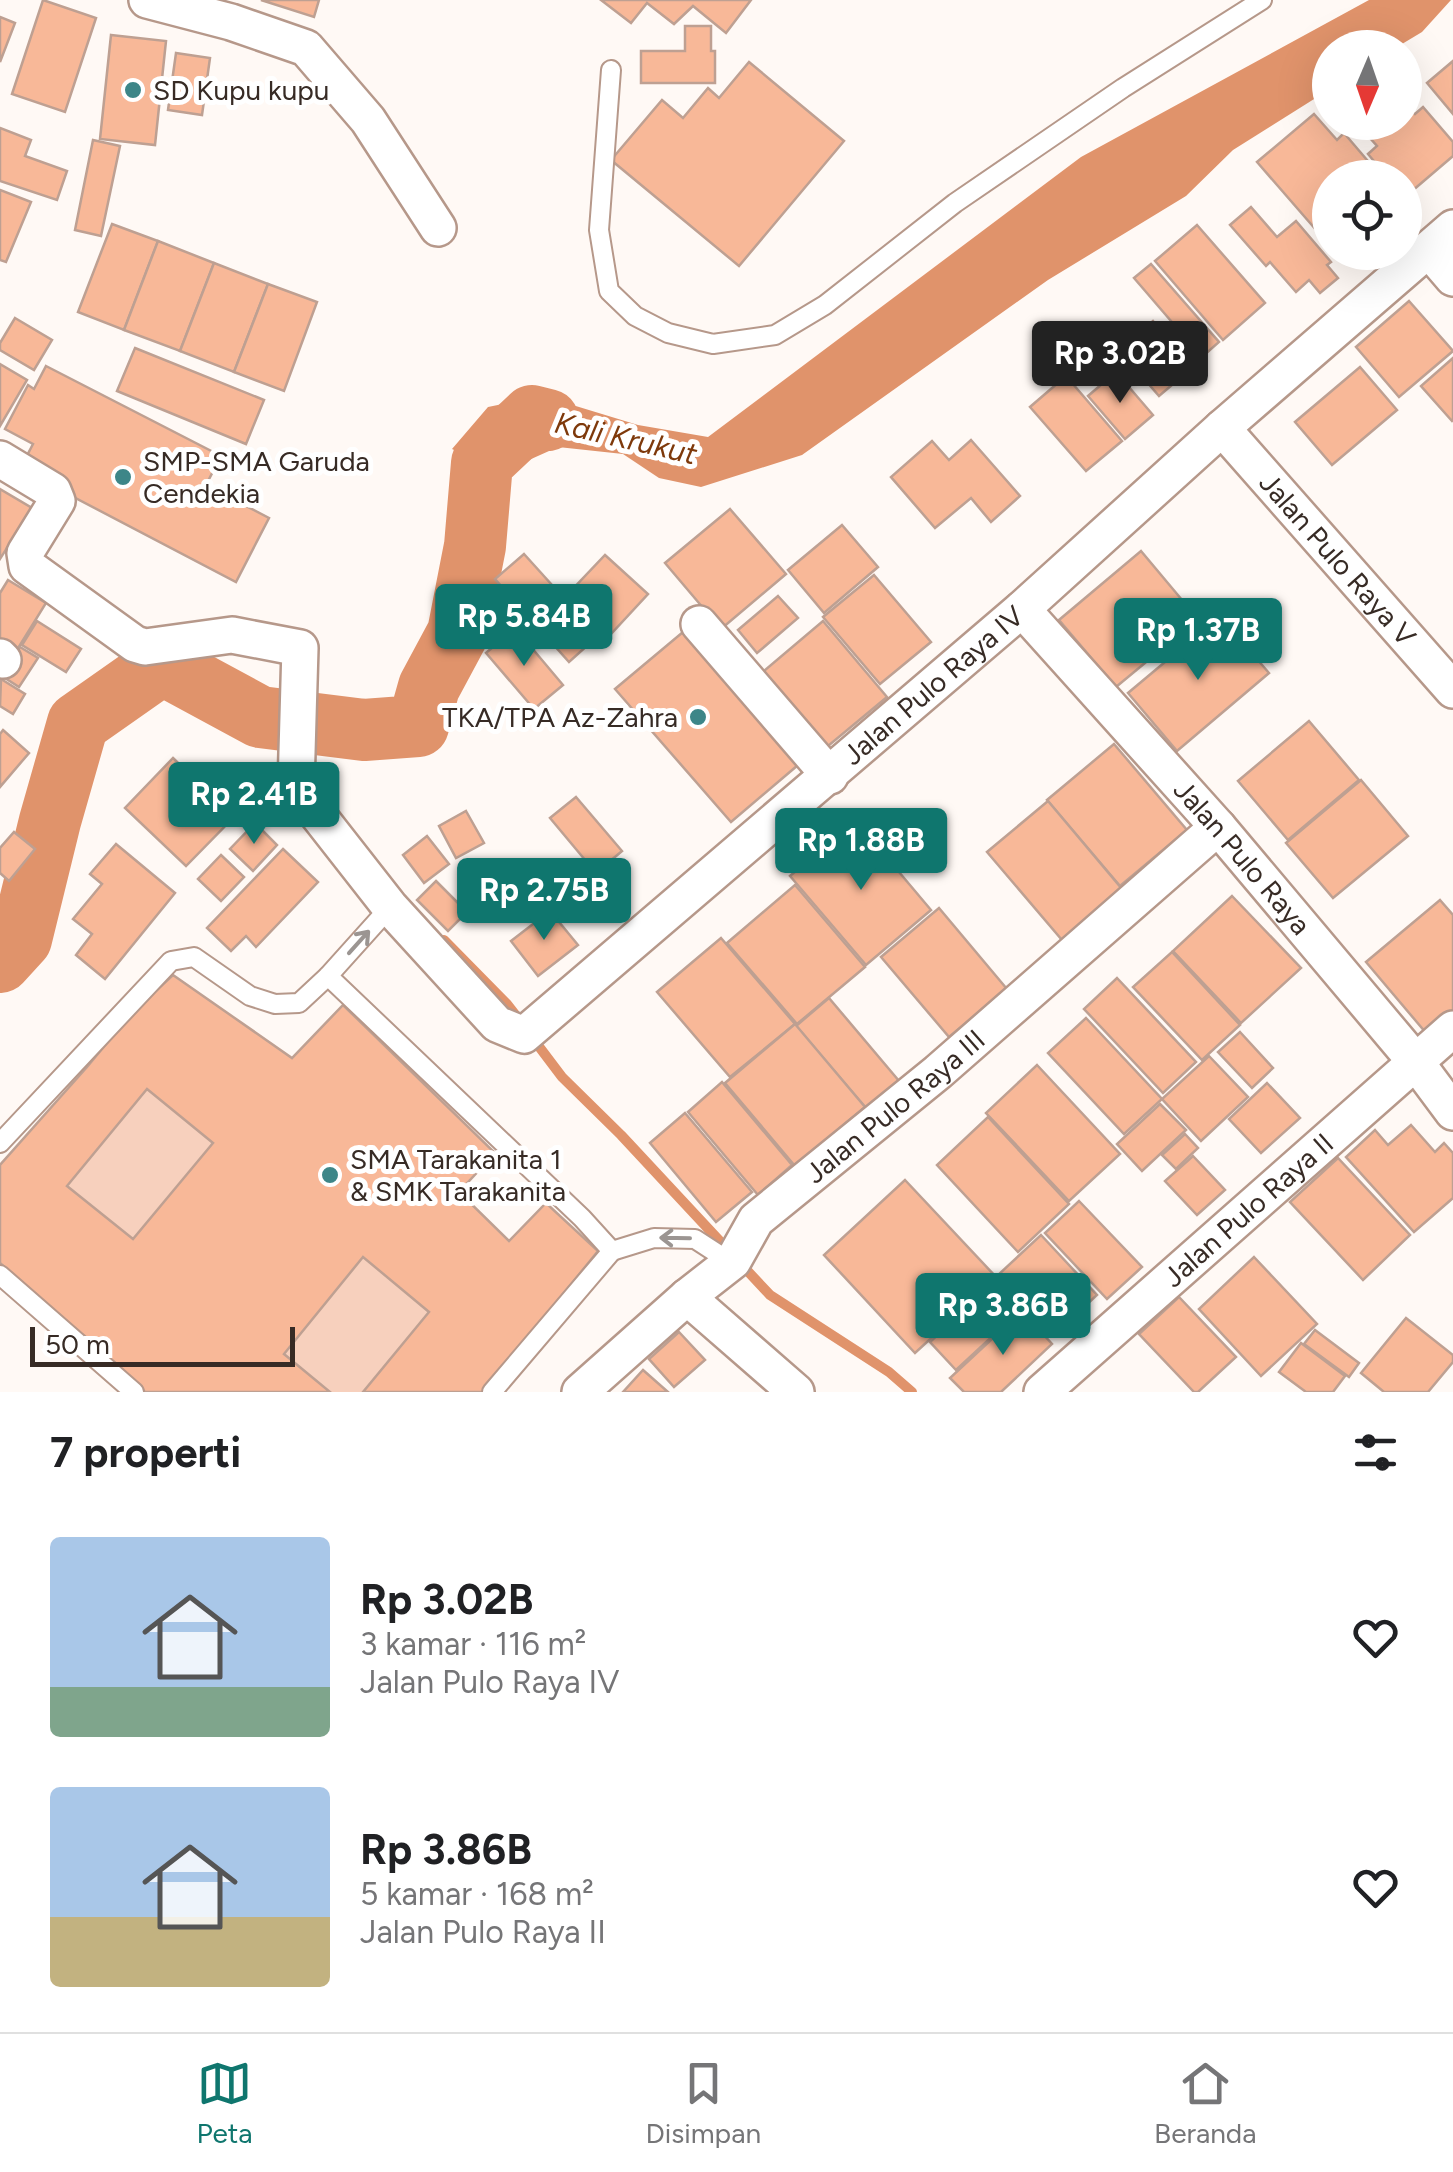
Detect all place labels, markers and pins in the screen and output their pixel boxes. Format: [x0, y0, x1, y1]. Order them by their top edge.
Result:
place label: SD Kupu kupu [153, 73, 330, 107]
marker: SD Kupu kupu [122, 79, 144, 101]
pin: Rp 3.02B [1017, 321, 1223, 406]
place label: SMP-SMA Garuda Cendekia [143, 444, 370, 510]
marker: SMP-SMA Garuda Cendekia [112, 466, 134, 488]
pin: Rp 5.84B [421, 584, 627, 669]
pin: Rp 1.37B [1095, 598, 1301, 683]
place label: TKA/TPA Az-Zahra [442, 700, 678, 734]
marker: TKA/TPA Az-Zahra [687, 706, 709, 728]
pin: Rp 2.41B [151, 762, 357, 847]
pin: Rp 1.88B [758, 808, 964, 893]
pin: Rp 2.75B [441, 858, 647, 943]
place label: SMA Tarakanita 1 & SMK Tarakanita [350, 1142, 566, 1208]
marker: SMA Tarakanita 1 & SMK Tarakanita [319, 1164, 341, 1186]
pin: Rp 3.86B [900, 1273, 1106, 1358]

